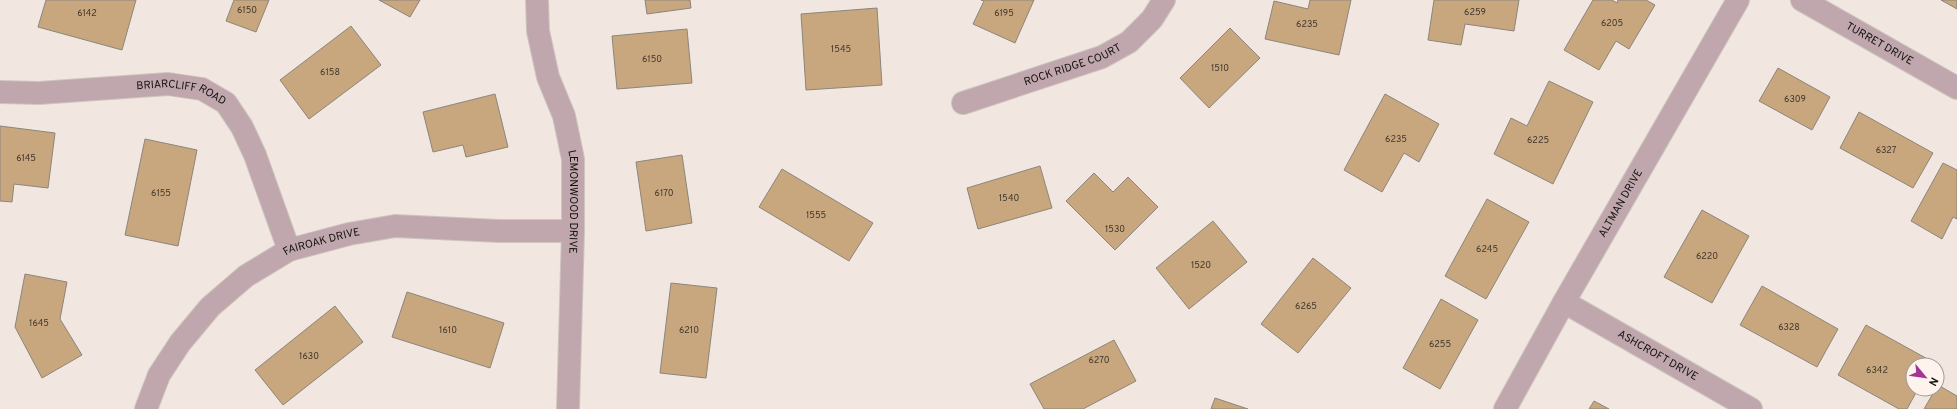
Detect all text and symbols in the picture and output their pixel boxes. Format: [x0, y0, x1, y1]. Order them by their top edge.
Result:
house number: 6150 [237, 5, 257, 16]
house number: 6259 [1464, 7, 1486, 18]
house number: 6142 [77, 8, 97, 19]
house number: 6195 [994, 8, 1014, 19]
house number: 6205 [1601, 18, 1623, 29]
house number: 6235 [1296, 19, 1318, 30]
street label: TURRET DRIVE [1843, 19, 1916, 69]
street label: ROCK RIDGE COURT [1022, 41, 1124, 89]
house number: 1545 [831, 44, 851, 55]
house number: 6150 [642, 54, 662, 65]
house number: 1510 [1211, 63, 1229, 74]
house number: 6158 [320, 67, 340, 78]
street label: BRIARCLIFF ROAD [136, 77, 229, 108]
house number: 6309 [1784, 94, 1806, 105]
house number: 6235 [1385, 134, 1407, 145]
house number: 6225 [1527, 135, 1549, 146]
house number: 6327 [1876, 145, 1897, 156]
street label: LEMONWOOD DRIVE [564, 149, 580, 254]
house number: 6145 [16, 153, 36, 164]
street label: ALTMAN DRIVE [1596, 167, 1646, 240]
house number: 6155 [151, 188, 171, 199]
house number: 6170 [655, 188, 674, 199]
house number: 1540 [999, 193, 1019, 204]
house number: 1555 [806, 210, 826, 221]
house number: 1530 [1105, 224, 1125, 235]
street label: FAIROAK DRIVE [281, 225, 361, 259]
house number: 6245 [1476, 244, 1498, 255]
house number: 6220 [1696, 251, 1718, 262]
house number: 1520 [1191, 260, 1211, 271]
house number: 6265 [1295, 301, 1317, 312]
house number: 1645 [29, 318, 49, 329]
house number: 6328 [1778, 322, 1800, 333]
house number: 1610 [439, 325, 457, 336]
house number: 6210 [679, 325, 699, 336]
street label: ASHCROFT DRIVE [1615, 327, 1700, 384]
house number: 6255 [1429, 339, 1451, 350]
house number: 1630 [299, 351, 319, 362]
house number: 6270 [1089, 355, 1110, 366]
north arrow [1905, 357, 1945, 397]
house number: 6342 [1866, 365, 1888, 376]
text: N [1925, 375, 1941, 388]

